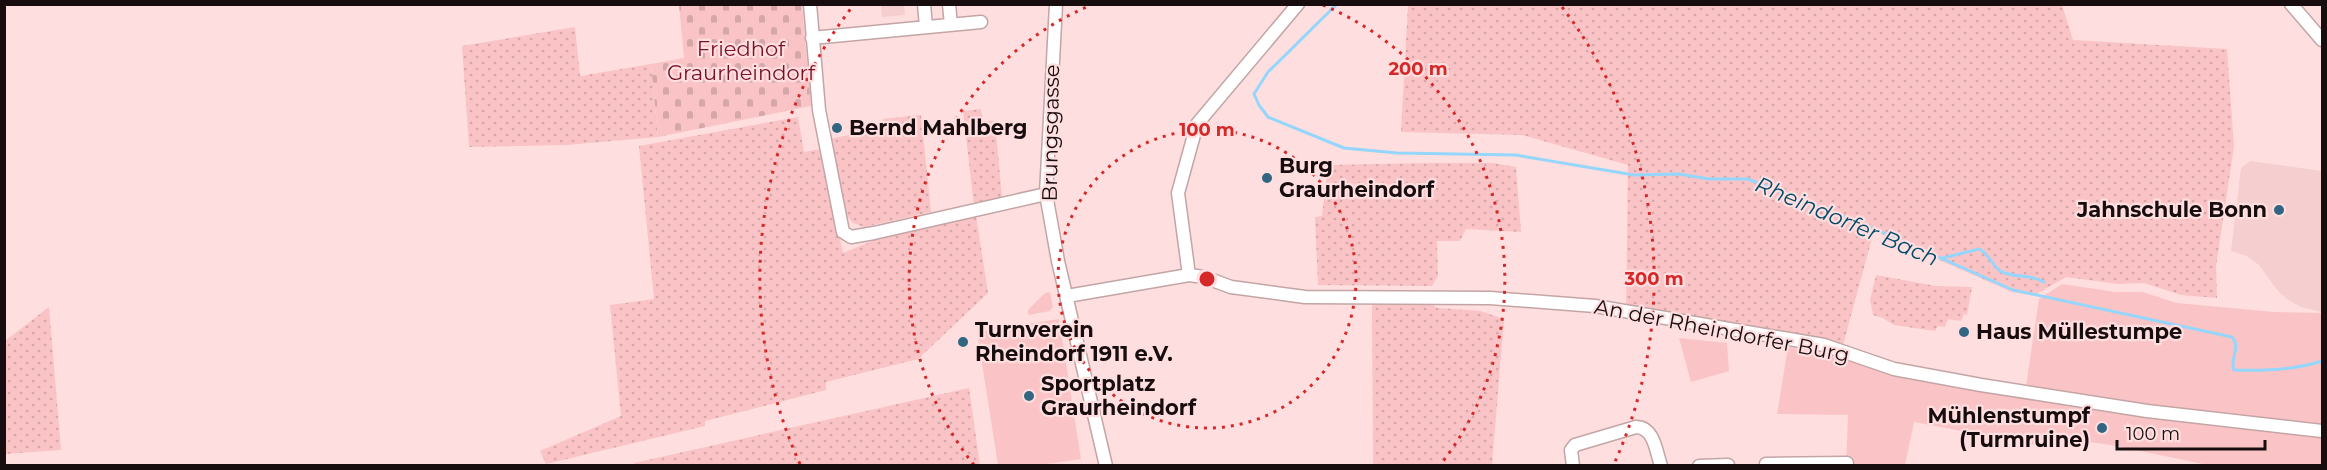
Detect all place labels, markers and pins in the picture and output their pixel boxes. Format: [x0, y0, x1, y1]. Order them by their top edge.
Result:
place label: Bernd Mahlberg [849, 115, 1028, 140]
marker: Bernd Mahlberg [830, 121, 844, 135]
place label: Burg Graurheindorf [1279, 153, 1435, 202]
marker: Burg Graurheindorf [1260, 171, 1274, 185]
place label: Jahnschule Bonn [2076, 197, 2267, 222]
marker: Jahnschule Bonn [2272, 203, 2286, 217]
centre of rings [1197, 269, 1217, 289]
place label: Turnverein Rheindorf 1911 e.V. [975, 317, 1173, 366]
place label: Haus Müllestumpe [1976, 319, 2182, 344]
marker: Haus Müllestumpe [1957, 325, 1971, 339]
marker: Turnverein Rheindorf 1911 e.V. [956, 335, 970, 349]
place label: Sportplatz Graurheindorf [1041, 371, 1197, 420]
marker: Sportplatz Graurheindorf [1022, 389, 1036, 403]
place label: Mühlenstumpf (Turmruine) [1928, 403, 2091, 452]
marker: Mühlenstumpf (Turmruine) [2095, 421, 2109, 435]

